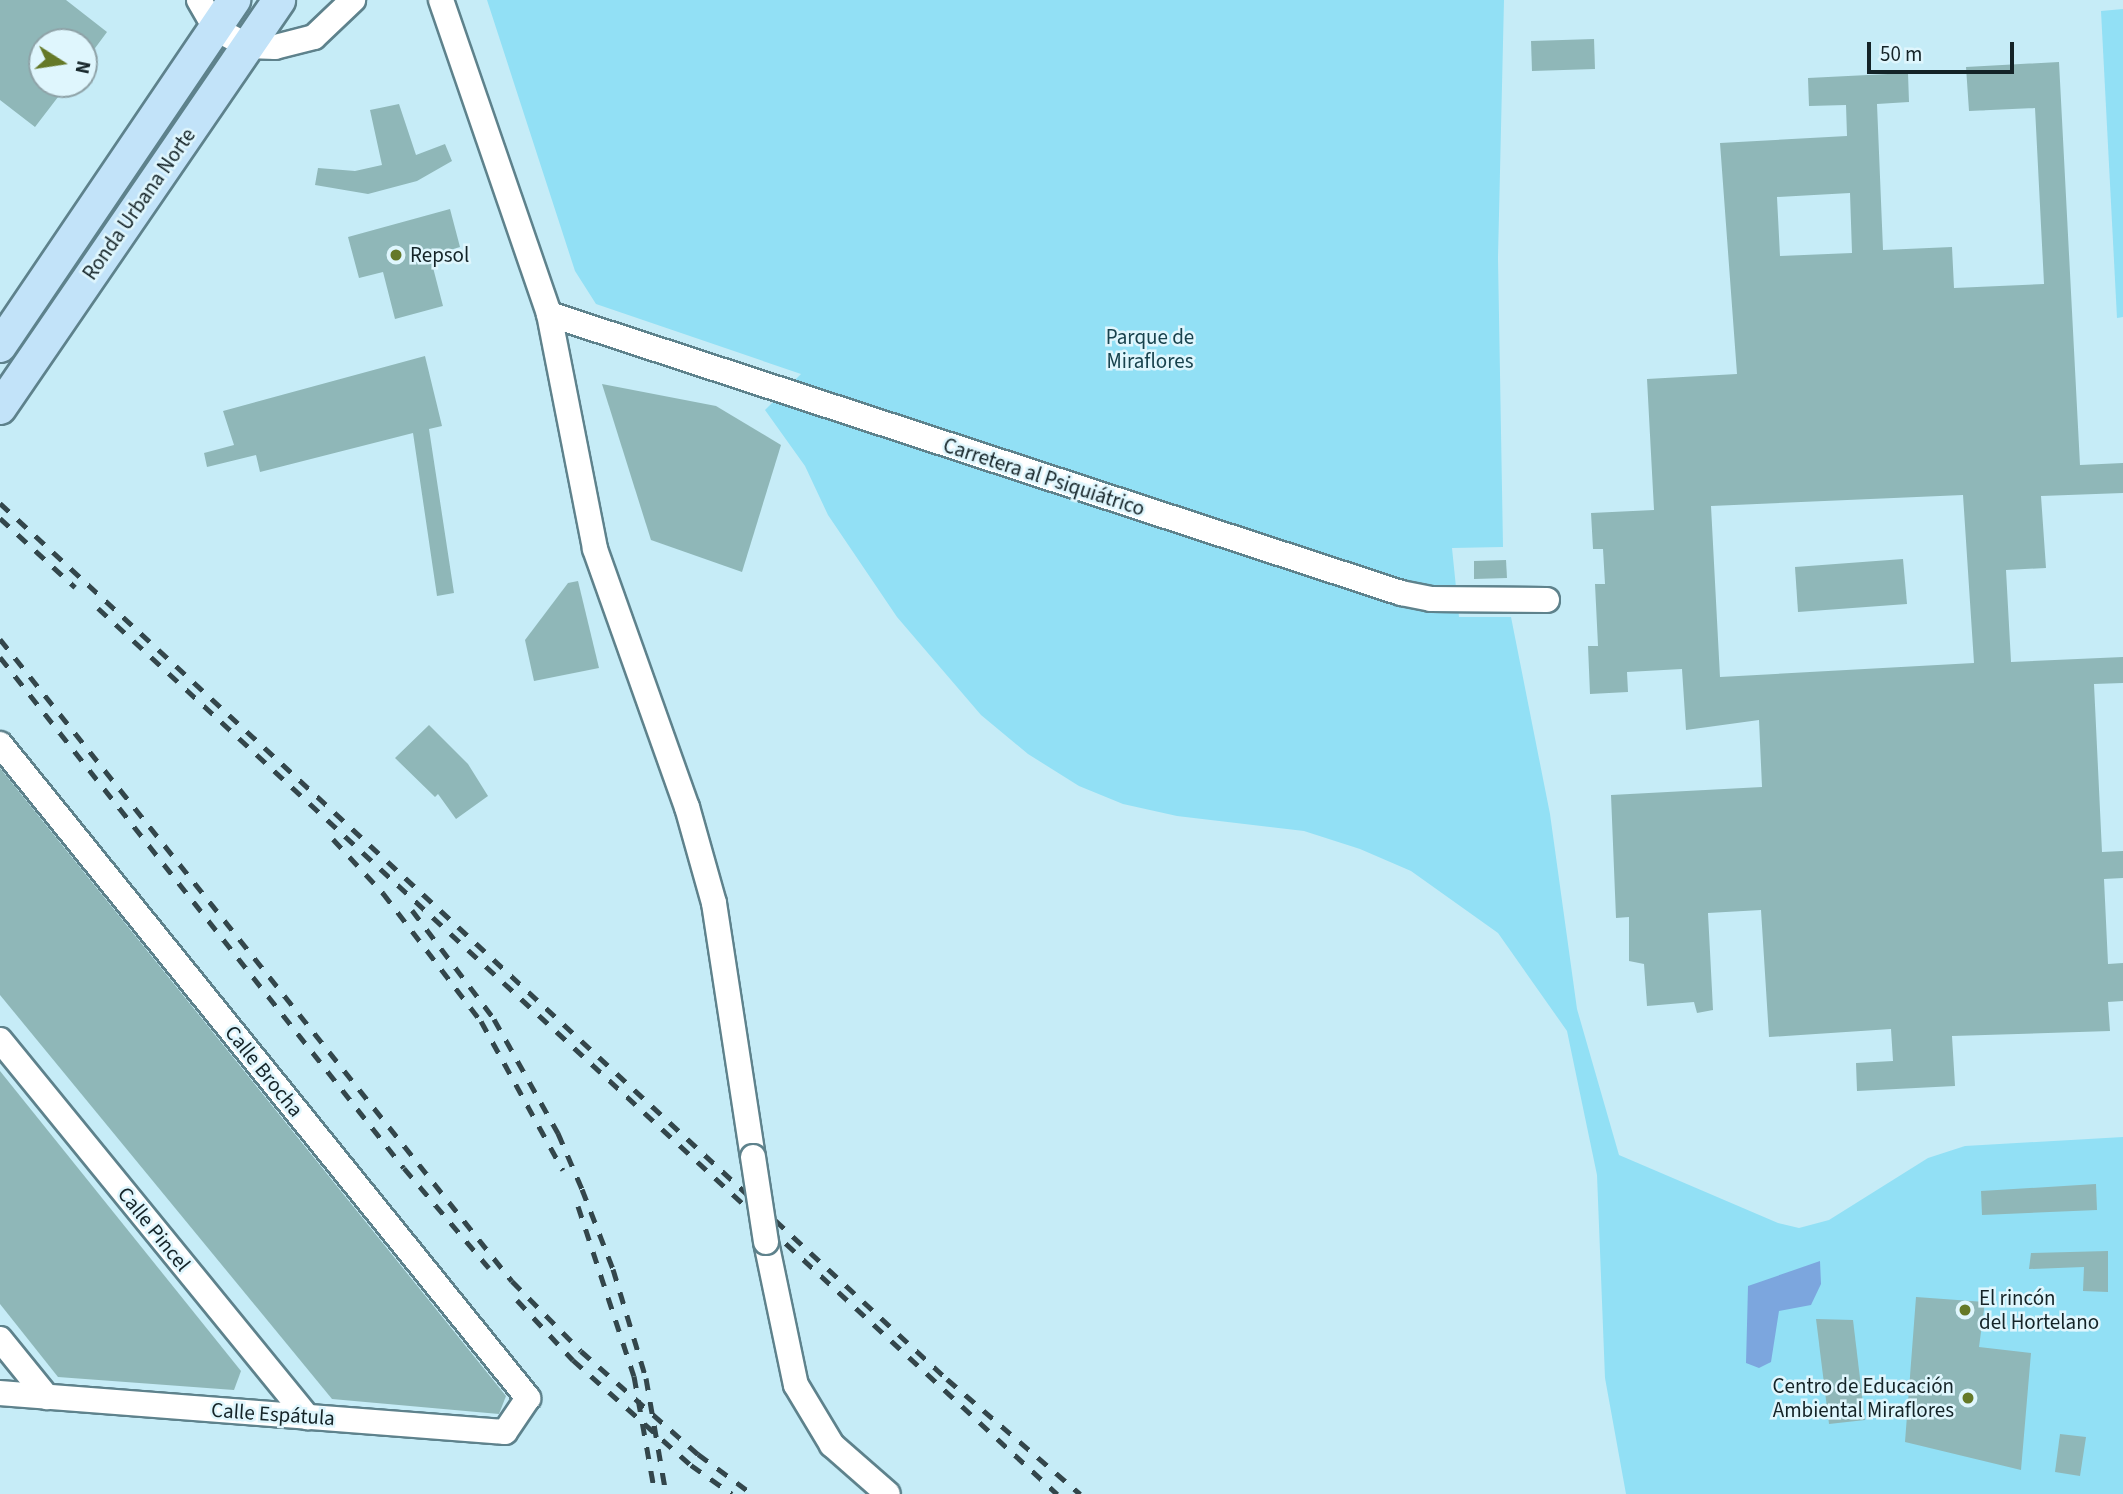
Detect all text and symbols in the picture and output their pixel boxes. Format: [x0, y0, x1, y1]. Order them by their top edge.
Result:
north arrow [28, 28, 98, 98]
scale bar [1871, 28, 2018, 72]
text: 50 m [1880, 39, 1922, 69]
text: N [68, 58, 97, 76]
street label: Ronda Urbana Norte [77, 123, 201, 285]
place label: Repsol [410, 242, 469, 268]
marker: Repsol [388, 247, 404, 263]
park label: Parque de Miraflores [1106, 324, 1194, 374]
street label: Carretera al Psiquiátrico [940, 433, 1148, 521]
street label: Calle Brocha [220, 1020, 308, 1122]
street label: Calle Pincel [112, 1182, 196, 1276]
place label: El rincón del Hortelano [1979, 1285, 2099, 1335]
marker: El rincón del Hortelano [1957, 1302, 1973, 1318]
place label: Centro de Educación Ambiental Miraflores [1773, 1373, 1954, 1423]
marker: Centro de Educación Ambiental Miraflores [1960, 1390, 1976, 1406]
street label: Calle Espátula [210, 1397, 336, 1431]

